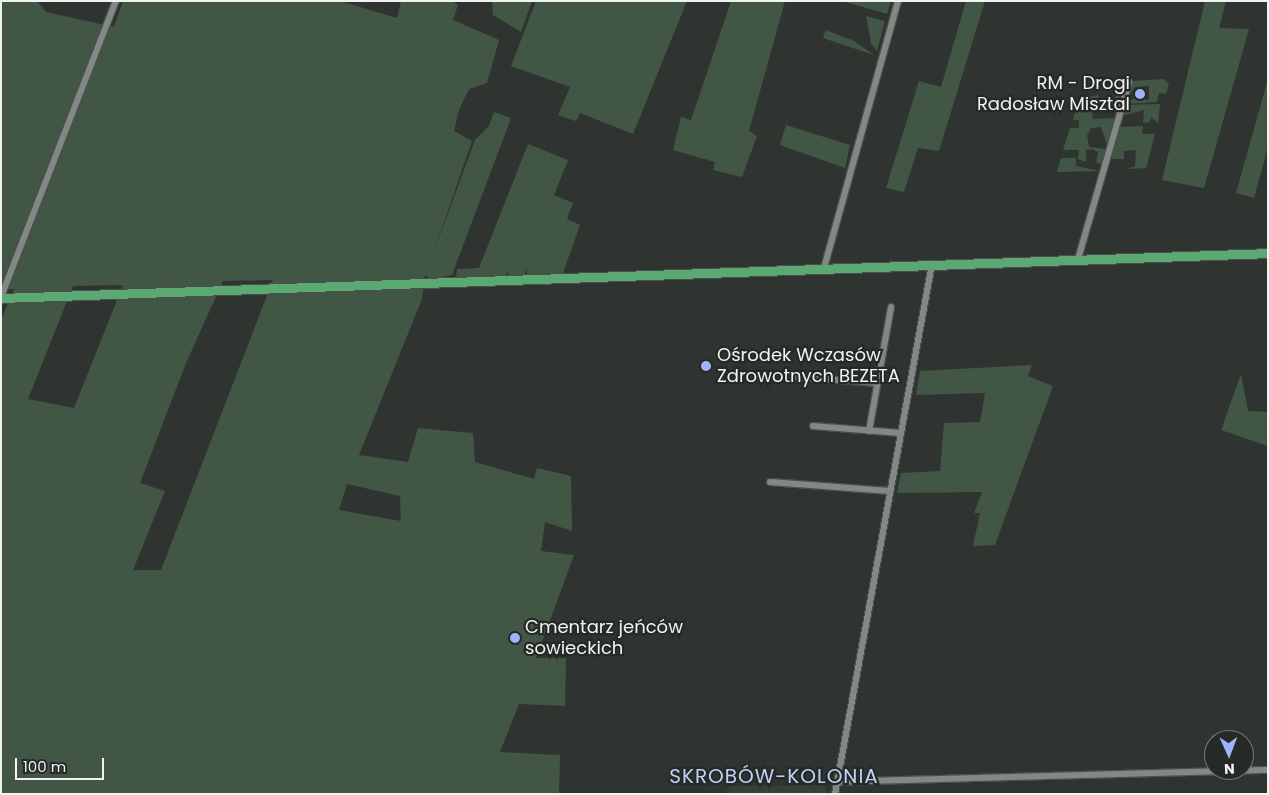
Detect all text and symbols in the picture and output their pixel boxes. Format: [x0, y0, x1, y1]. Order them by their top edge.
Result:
place label: RM - Drogi Radosław Misztal [977, 73, 1130, 116]
marker: RM - Drogi Radosław Misztal [1134, 88, 1146, 100]
place label: Ośrodek Wczasów Zdrowotnych BEZETA [717, 345, 900, 388]
marker: Ośrodek Wczasów Zdrowotnych BEZETA [699, 359, 713, 373]
place label: Cmentarz jeńców sowieckich [525, 617, 683, 660]
marker: Cmentarz jeńców sowieckich [509, 632, 521, 644]
north arrow [1204, 730, 1254, 780]
scale bar [18, 748, 106, 780]
text: 100 m [23, 756, 66, 777]
text: N [1224, 759, 1235, 779]
district label: SKROBÓW-KOLONIA [667, 764, 881, 788]

